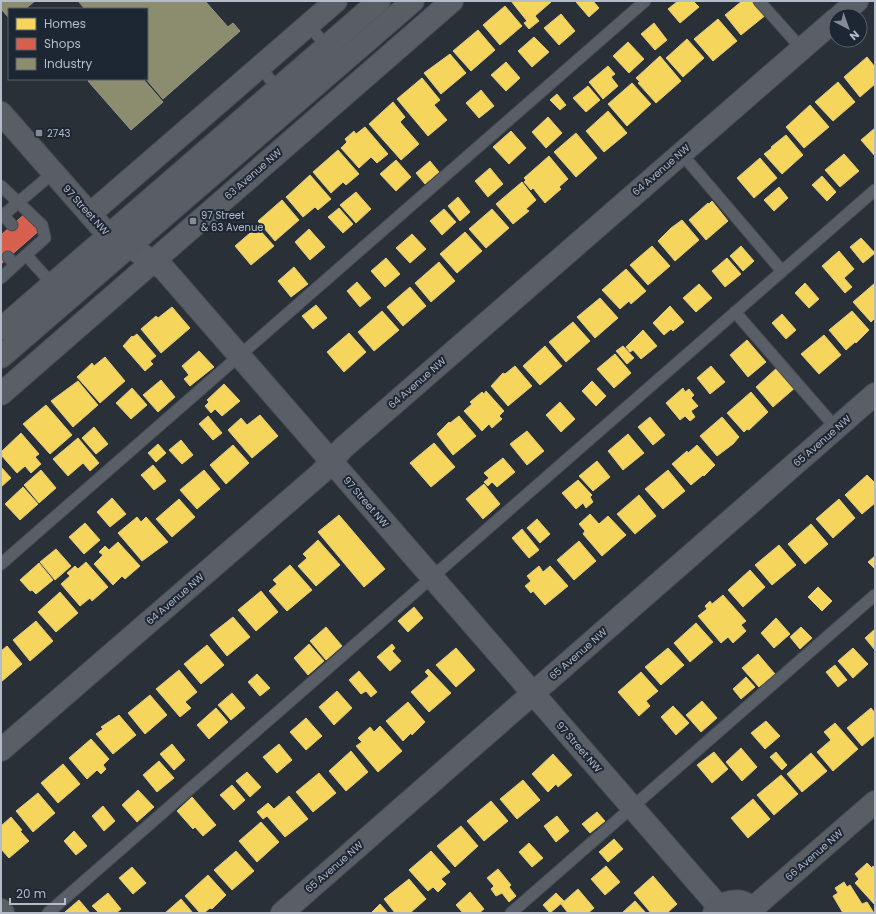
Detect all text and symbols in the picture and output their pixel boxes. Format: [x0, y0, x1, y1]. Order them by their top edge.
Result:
legend [8, 8, 148, 80]
north arrow [828, 8, 868, 48]
text: Homes [44, 15, 86, 32]
text: N [846, 27, 863, 44]
text: Shops [44, 35, 81, 52]
text: Industry [44, 55, 93, 72]
place label: 2743 [47, 126, 70, 141]
marker: 2743 [34, 128, 44, 138]
street label: 64 Avenue NW [629, 140, 693, 199]
street label: 63 Avenue NW [221, 145, 285, 203]
street label: 97 Street NW [59, 182, 113, 239]
place label: 97 Street & 63 Avenue [201, 208, 264, 235]
marker: 97 Street & 63 Avenue [188, 216, 198, 226]
street label: 64 Avenue NW [385, 353, 449, 412]
street label: 65 Avenue NW [790, 411, 854, 470]
street label: 97 Street NW [340, 473, 393, 531]
street label: 64 Avenue NW [143, 569, 207, 628]
street label: 65 Avenue NW [546, 624, 610, 683]
street label: 97 Street NW [553, 718, 606, 776]
street label: 66 Avenue NW [782, 825, 846, 884]
street label: 65 Avenue NW [302, 837, 366, 896]
scale bar [10, 880, 65, 906]
text: 20 m [16, 885, 46, 902]

